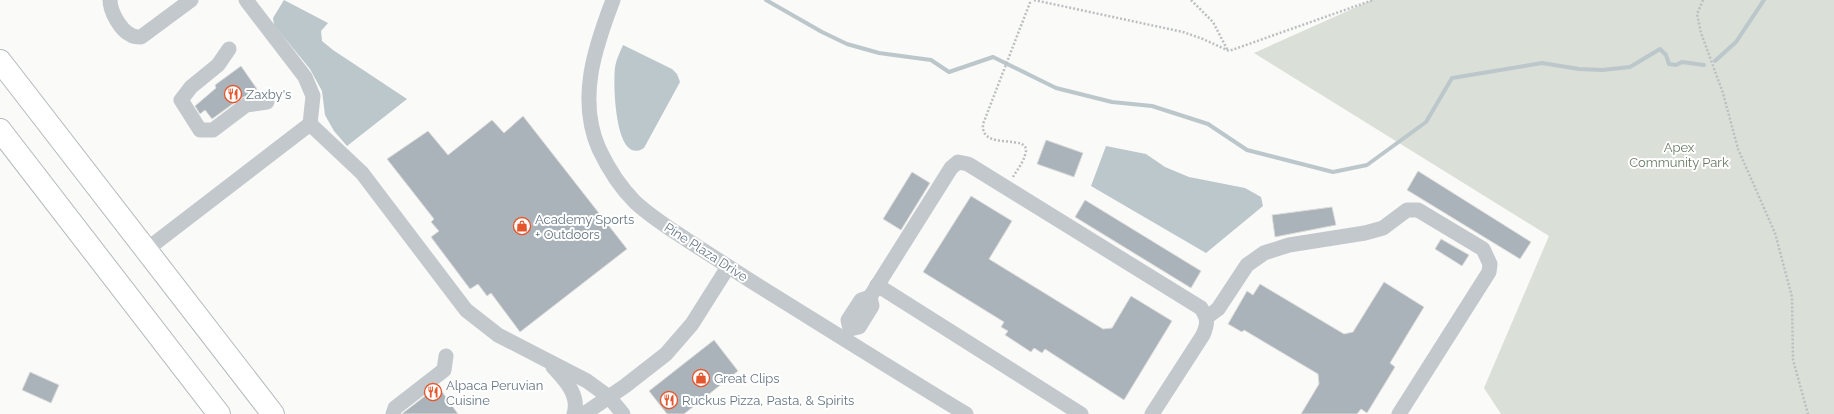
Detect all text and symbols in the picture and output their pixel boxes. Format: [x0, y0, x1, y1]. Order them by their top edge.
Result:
restaurant icon: Zaxby's [223, 84, 243, 104]
place label: Zaxby's [246, 87, 291, 102]
park label: Apex Community Park [1629, 140, 1729, 170]
place label: Academy Sports + Outdoors [535, 212, 634, 242]
shop icon: Academy Sports + Outdoors [512, 216, 532, 236]
street label: Pine Plaza Drive [662, 220, 751, 285]
shop icon: Great Clips [691, 368, 711, 388]
place label: Great Clips [714, 371, 780, 386]
place label: Alpaca Peruvian Cuisine [446, 378, 543, 408]
restaurant icon: Alpaca Peruvian Cuisine [423, 382, 443, 402]
restaurant icon: Ruckus Pizza, Pasta, & Spirits [659, 390, 679, 410]
place label: Ruckus Pizza, Pasta, & Spirits [682, 393, 854, 408]

